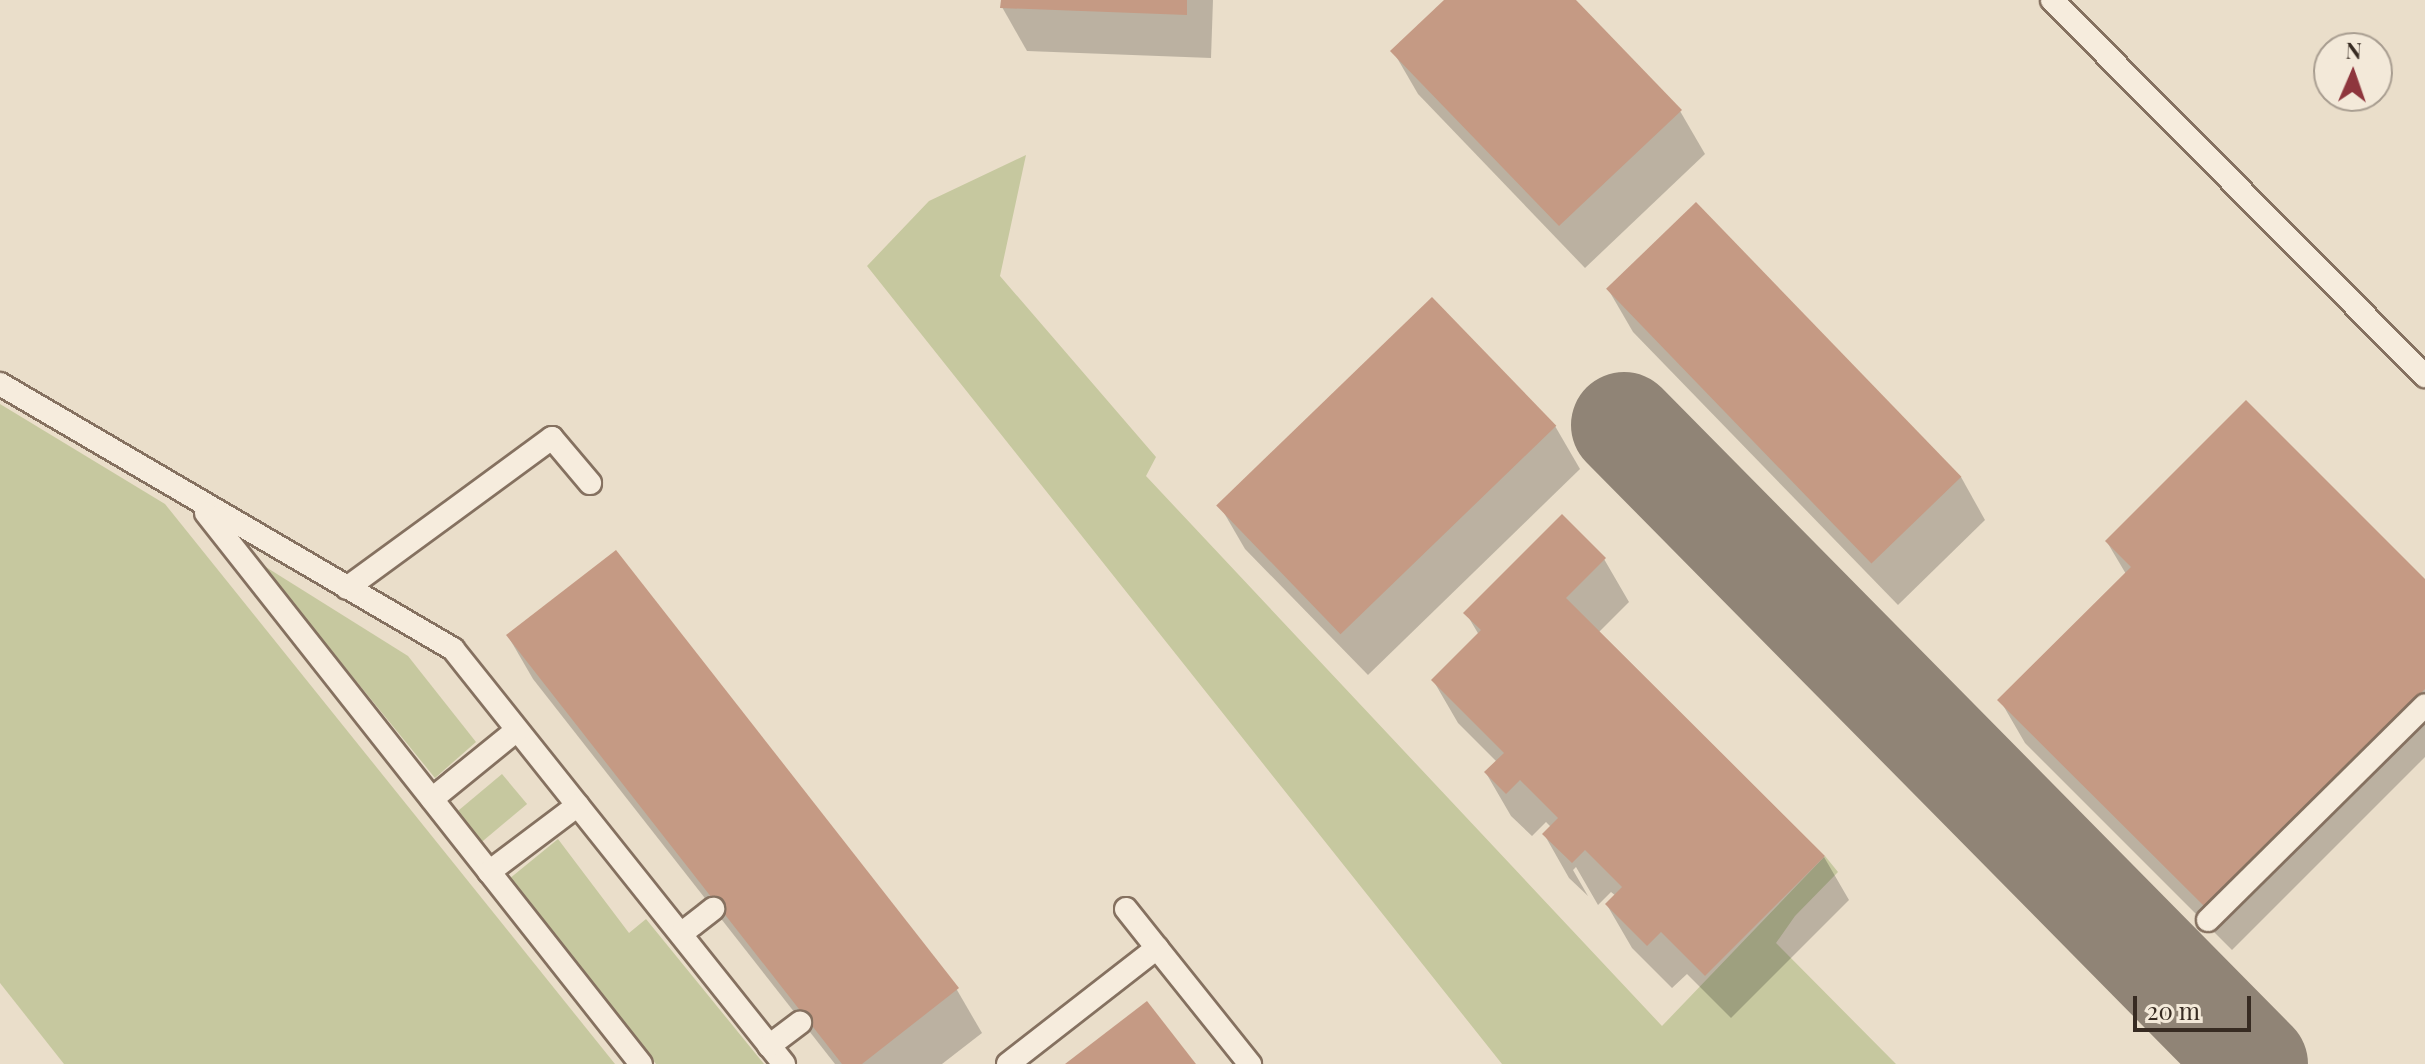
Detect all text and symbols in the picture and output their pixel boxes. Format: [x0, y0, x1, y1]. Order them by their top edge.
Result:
north arrow [2313, 32, 2393, 112]
text: N [2345, 35, 2362, 65]
scale bar [2137, 980, 2255, 1030]
text: 20 m [2147, 994, 2200, 1026]

